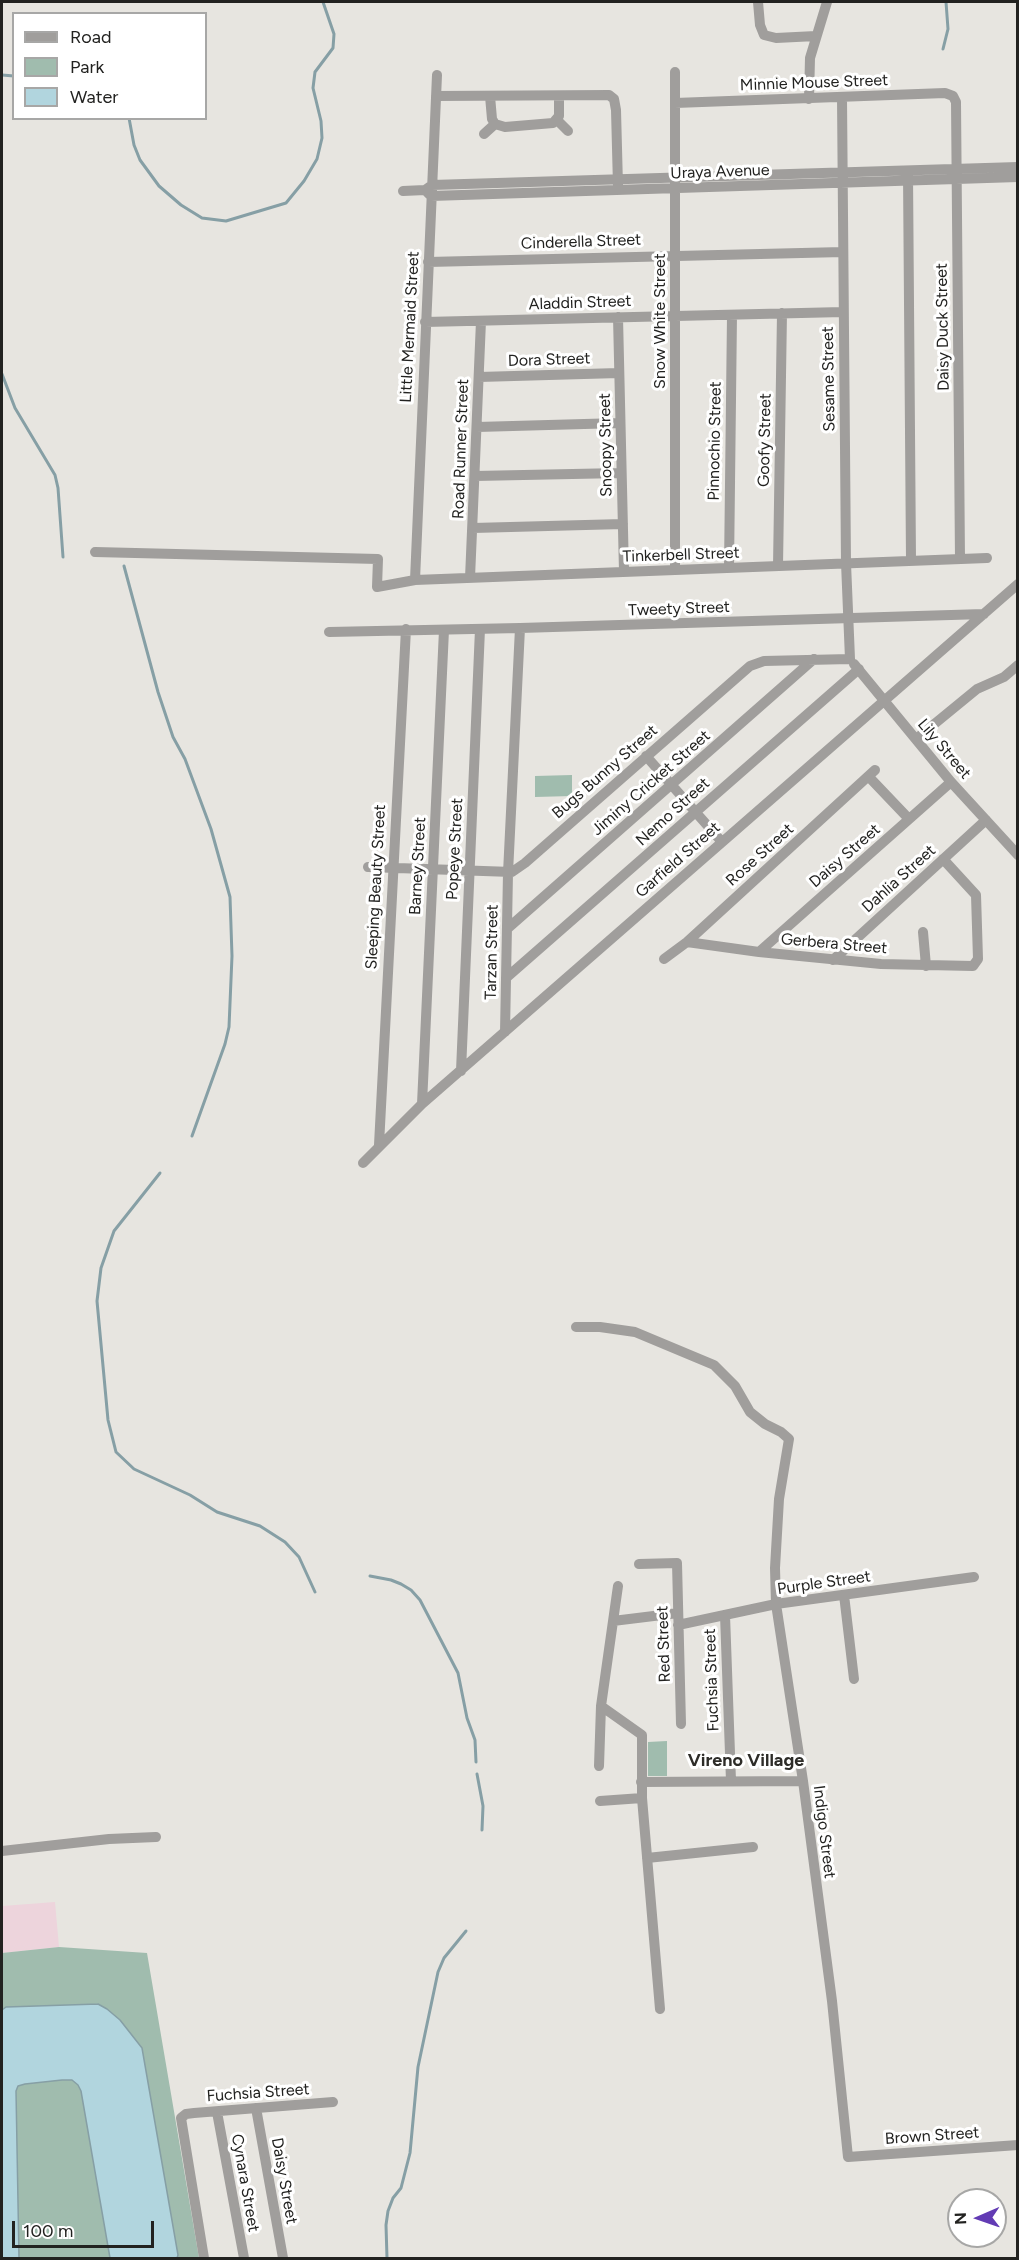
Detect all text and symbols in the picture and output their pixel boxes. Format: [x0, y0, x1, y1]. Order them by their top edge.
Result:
legend [12, 12, 207, 120]
text: Road [70, 26, 111, 48]
text: Park [70, 56, 104, 78]
street label: Minnie Mouse Street [740, 71, 888, 95]
text: Water [70, 86, 118, 108]
street label: Uraya Avenue [670, 161, 770, 183]
street label: Cinderella Street [521, 230, 641, 254]
street label: Little Mermaid Street [396, 251, 424, 403]
street label: Snow White Street [650, 253, 670, 389]
street label: Daisy Duck Street [932, 263, 954, 391]
street label: Aladdin Street [528, 292, 632, 314]
street label: Sesame Street [818, 326, 840, 432]
street label: Dora Street [507, 349, 591, 371]
street label: Road Runner Street [449, 378, 473, 520]
street label: Pinnochio Street [704, 381, 726, 501]
street label: Snoopy Street [595, 393, 617, 497]
street label: Goofy Street [755, 393, 775, 487]
street label: Tinkerbell Street [622, 543, 740, 567]
street label: Tweety Street [628, 598, 730, 620]
street label: Lily Street [913, 715, 975, 783]
street label: Bugs Bunny Street [548, 721, 662, 823]
street label: Jiminy Cricket Street [588, 726, 714, 840]
street label: Nemo Street [632, 774, 714, 850]
street label: Popeye Street [443, 798, 467, 900]
street label: Sleeping Beauty Street [362, 804, 390, 970]
street label: Barney Street [406, 817, 430, 915]
street label: Garfield Street [632, 818, 724, 902]
street label: Rose Street [722, 820, 798, 890]
street label: Daisy Street [806, 820, 884, 892]
street label: Dahlia Street [858, 841, 940, 917]
street label: Tarzan Street [482, 904, 502, 1000]
street label: Gerbera Street [780, 930, 888, 958]
street label: Purple Street [776, 1567, 872, 1599]
street label: Red Street [653, 1605, 675, 1683]
street label: Fuchsia Street [701, 1628, 723, 1732]
district label: Vireno Village [688, 1750, 804, 1772]
street label: Indigo Street [809, 1784, 839, 1880]
street label: Fuchsia Street [206, 2080, 310, 2106]
street label: Brown Street [884, 2123, 980, 2149]
street label: Cynara Street [227, 2132, 263, 2234]
street label: Daisy Street [267, 2136, 301, 2226]
north arrow [947, 2188, 1007, 2248]
scale bar [15, 2209, 158, 2247]
text: N [951, 2212, 970, 2225]
text: 100 m [23, 2220, 73, 2242]

